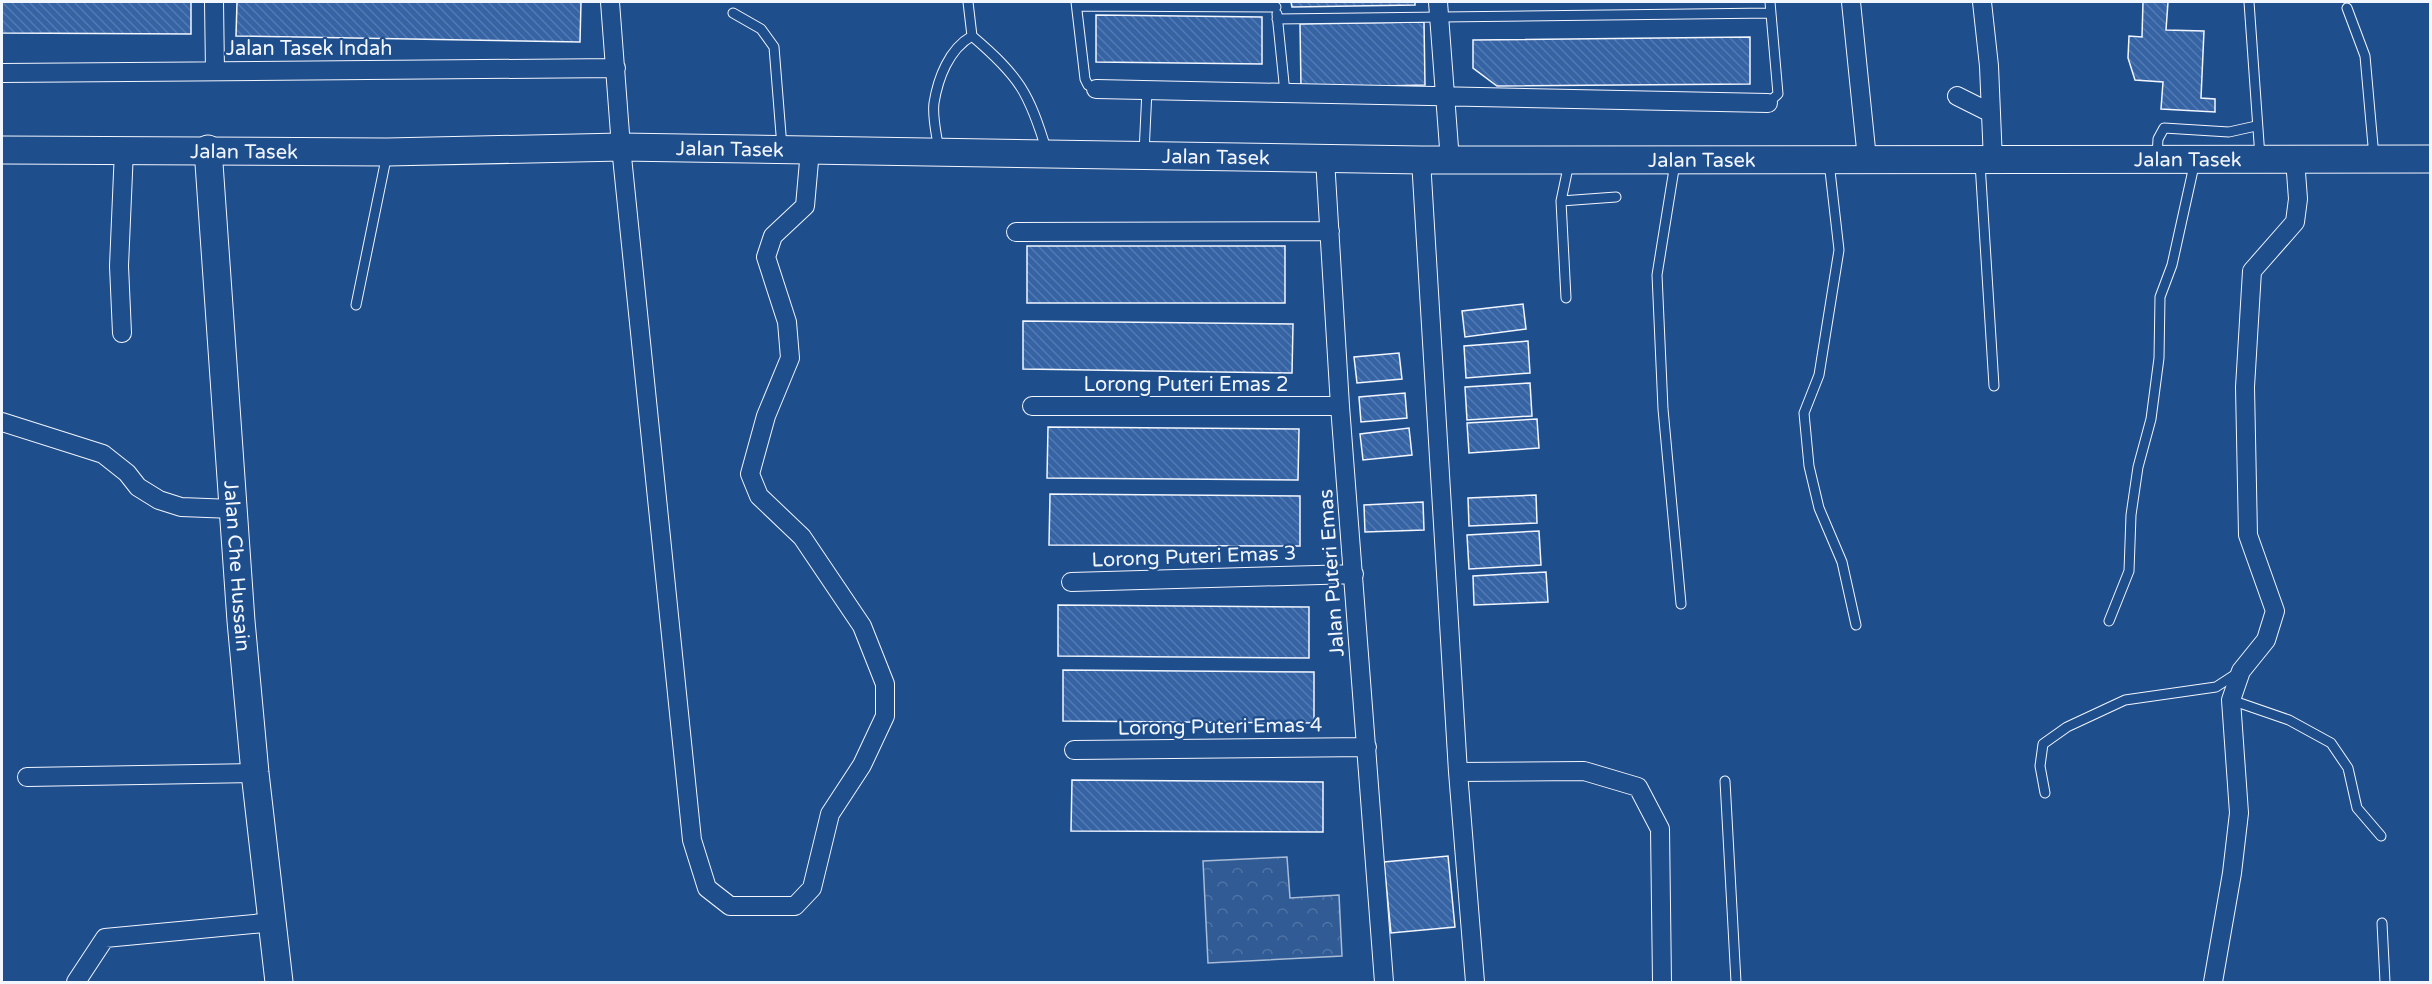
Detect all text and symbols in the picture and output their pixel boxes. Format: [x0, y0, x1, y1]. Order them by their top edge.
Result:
street label: Jalan Tasek Indah [226, 37, 392, 61]
street label: Jalan Tasek [676, 137, 784, 163]
street label: Jalan Tasek [190, 140, 298, 165]
street label: Jalan Tasek [1162, 145, 1270, 171]
street label: Jalan Tasek [2134, 148, 2242, 172]
street label: Jalan Tasek [1648, 149, 1756, 173]
street label: Lorong Puteri Emas 2 [1084, 373, 1288, 397]
street label: Jalan Che Hussain [218, 480, 255, 653]
street label: Jalan Puteri Emas [1314, 488, 1350, 658]
street label: Lorong Puteri Emas 3 [1091, 541, 1297, 573]
street label: Lorong Puteri Emas 4 [1117, 713, 1323, 741]

